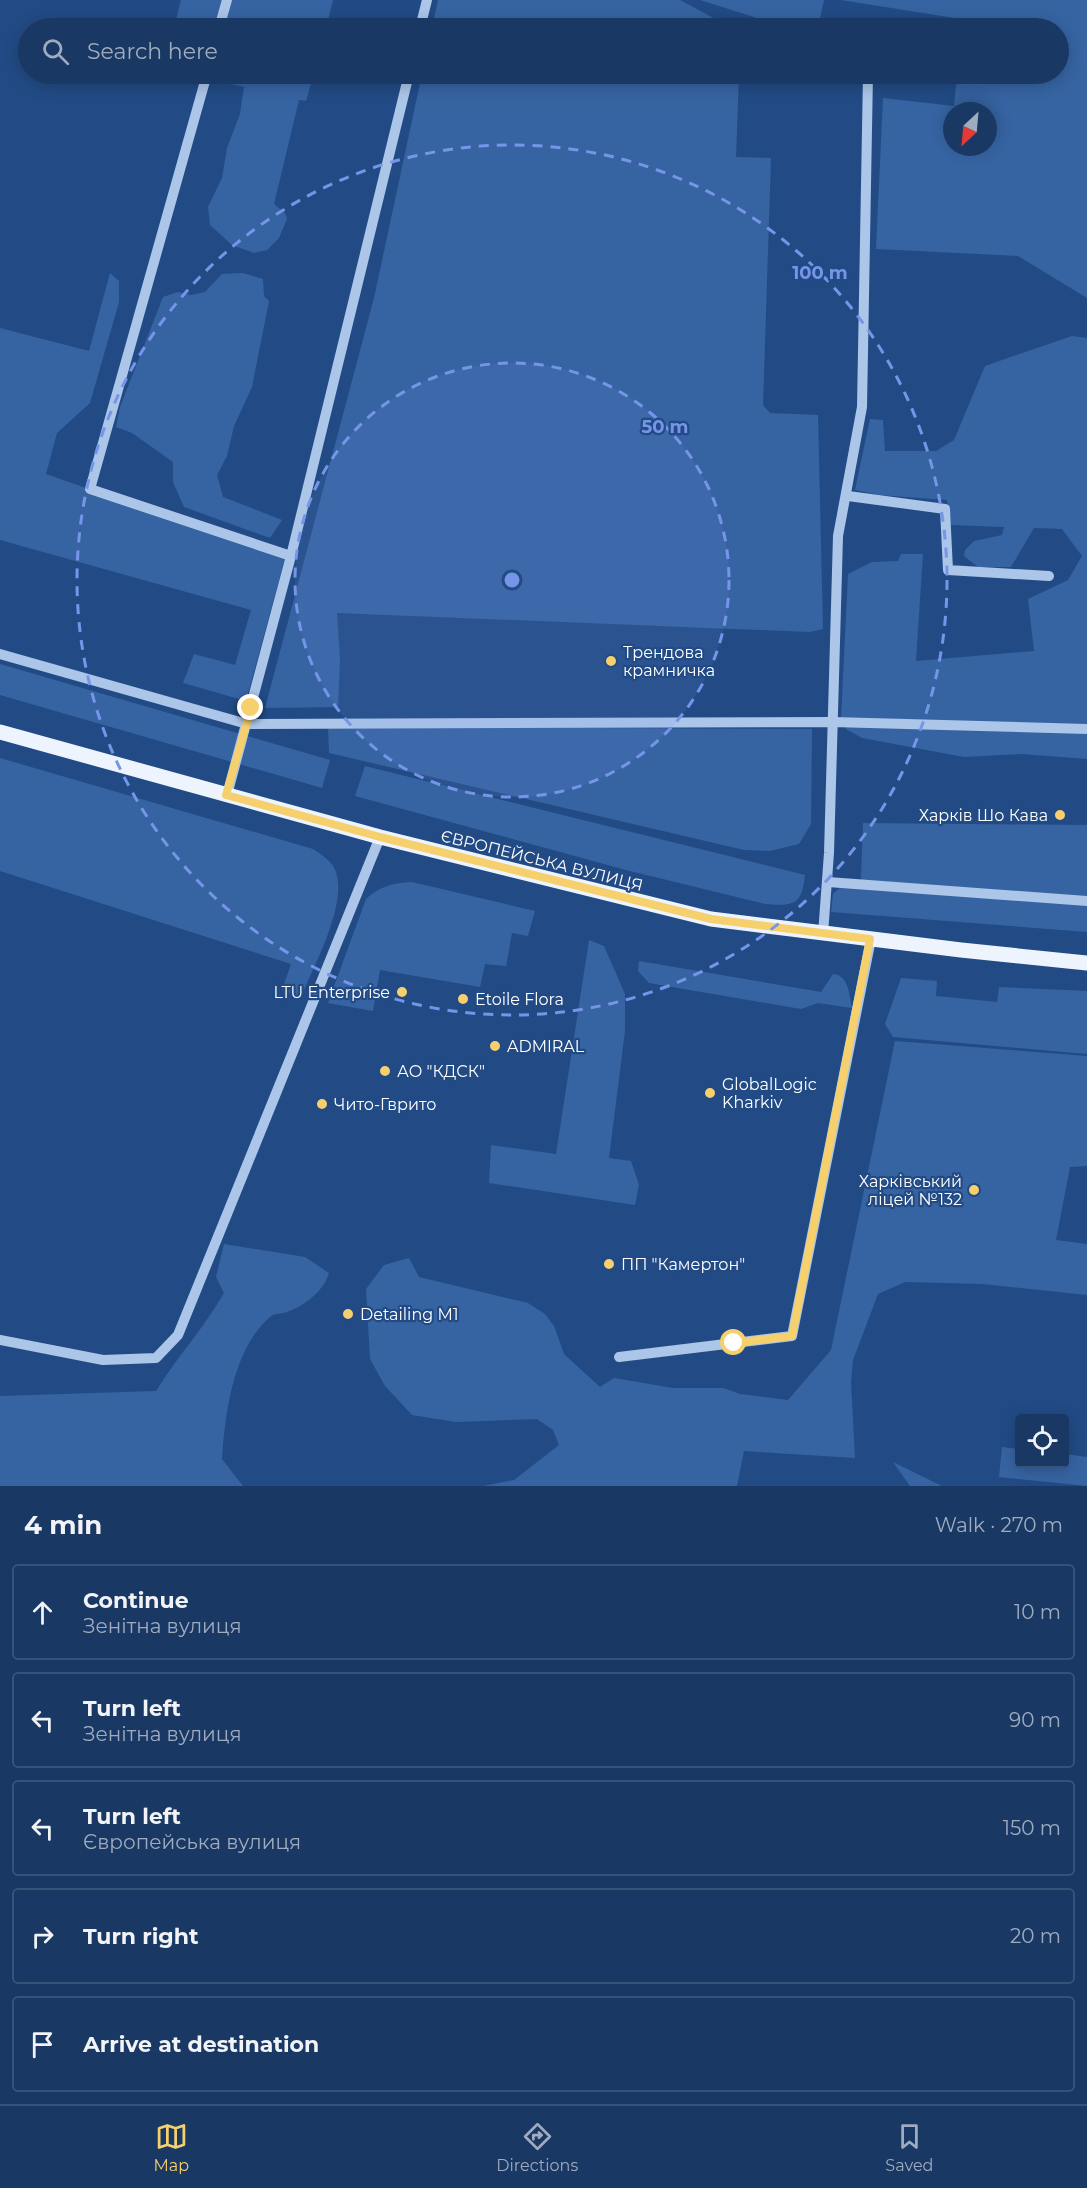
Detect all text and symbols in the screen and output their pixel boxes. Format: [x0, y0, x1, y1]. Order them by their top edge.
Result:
search box [18, 18, 1069, 84]
icon: search [39, 35, 72, 68]
text: Search here [87, 38, 218, 65]
north arrow [943, 102, 997, 156]
text: 100 m [792, 262, 848, 284]
text: 50 m [642, 416, 688, 438]
centre of rings [502, 570, 522, 590]
place label: Трендова крамничка [623, 643, 715, 680]
marker: Трендова крамничка [604, 654, 618, 668]
route end [237, 694, 263, 720]
place label: Харків Шо Кава [919, 806, 1048, 825]
marker: Харків Шо Кава [1053, 808, 1067, 822]
street label: ЄВРОПЕЙСЬКА ВУЛИЦЯ [439, 826, 645, 895]
place label: LTU Enterprise [273, 983, 390, 1002]
marker: LTU Enterprise [395, 985, 409, 999]
place label: Etoile Flora [475, 990, 564, 1009]
marker: Etoile Flora [456, 992, 470, 1006]
place label: ADMIRAL [507, 1037, 585, 1056]
marker: ADMIRAL [488, 1039, 502, 1053]
place label: АО "КДСК" [397, 1062, 485, 1081]
marker: АО "КДСК" [378, 1064, 392, 1078]
place label: GlobalLogic Kharkiv [722, 1075, 817, 1112]
marker: GlobalLogic Kharkiv [703, 1086, 717, 1100]
place label: Чито-Гврито [334, 1095, 436, 1114]
marker: Чито-Гврито [315, 1097, 329, 1111]
place label: Харківський ліцей №132 [859, 1172, 962, 1209]
marker: Харківський ліцей №132 [967, 1183, 981, 1197]
place label: ПП "Камертон" [621, 1255, 745, 1274]
marker: ПП "Камертон" [602, 1257, 616, 1271]
place label: Detailing M1 [360, 1305, 458, 1324]
marker: Detailing M1 [341, 1307, 355, 1321]
route start [720, 1329, 746, 1355]
map controls [1015, 1414, 1069, 1468]
button: locate [1015, 1414, 1069, 1468]
text: 4 min [24, 1509, 102, 1541]
text: Walk · 270 m [935, 1513, 1063, 1537]
text: Continue [83, 1587, 189, 1614]
icon: ahead [26, 1596, 59, 1629]
text: 10 m [1014, 1600, 1061, 1624]
text: Зенітна вулиця [83, 1614, 242, 1638]
text: Turn left [83, 1695, 181, 1722]
icon: left [26, 1704, 59, 1737]
text: 90 m [1009, 1708, 1061, 1732]
text: Зенітна вулиця [83, 1722, 242, 1746]
text: Turn left [83, 1803, 181, 1830]
icon: left [26, 1812, 59, 1845]
text: 150 m [1003, 1816, 1061, 1840]
text: Європейська вулиця [83, 1830, 301, 1854]
icon: right [26, 1920, 59, 1953]
text: Turn right [83, 1923, 198, 1950]
text: 20 m [1010, 1924, 1061, 1948]
icon: arrive [26, 2028, 59, 2061]
text: Arrive at destination [83, 2031, 319, 2058]
tab: Map [154, 2120, 189, 2175]
tab: Directions [496, 2120, 578, 2175]
tab: Saved [885, 2120, 933, 2175]

